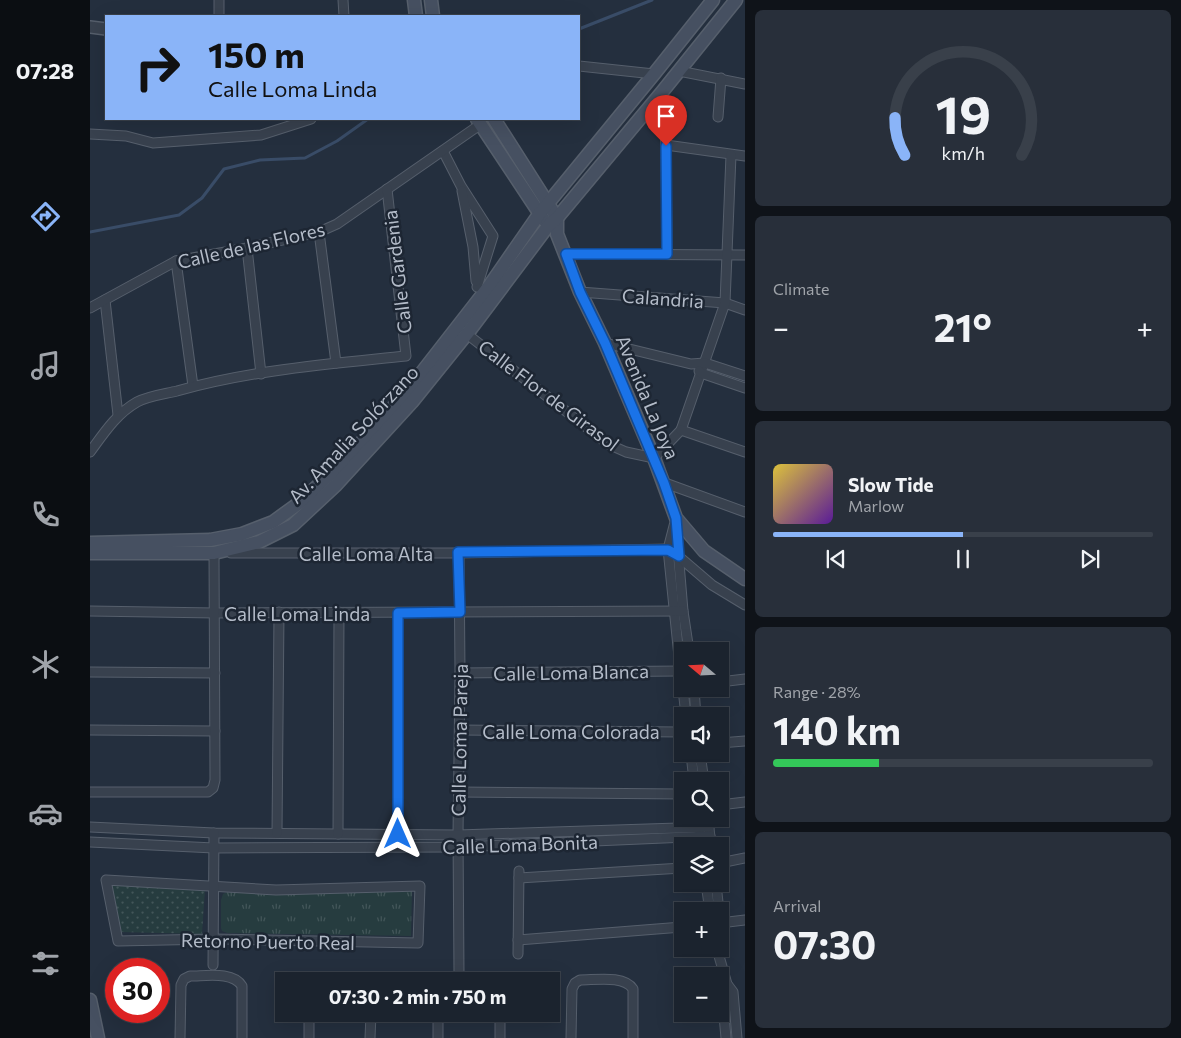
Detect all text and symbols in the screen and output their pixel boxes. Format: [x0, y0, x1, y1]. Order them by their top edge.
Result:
text: 150 m [208, 32, 305, 75]
icon: right [125, 35, 190, 100]
text: 07:28 [16, 57, 74, 84]
text: Calle Loma Linda [208, 75, 377, 102]
text: 19 [935, 81, 991, 145]
pin [645, 95, 687, 146]
icon: arrive [652, 102, 680, 130]
text: km/h [941, 142, 985, 164]
icon: directions [28, 199, 63, 234]
street label: Calle Gardenia [378, 209, 416, 335]
street label: Calle de las Flores [175, 217, 327, 273]
text: Climate [773, 279, 829, 298]
street label: Calandria [621, 284, 705, 312]
text: 21° [934, 303, 992, 350]
text: − [773, 310, 789, 344]
text: + [1137, 310, 1153, 344]
street label: Avenida La Joya [611, 331, 685, 463]
street label: Calle Flor de Girasol [474, 335, 624, 455]
icon: music [28, 348, 63, 383]
street label: Av. Amalia Solórzano [283, 360, 423, 508]
text: Slow Tide [848, 473, 934, 496]
text: Marlow [848, 496, 904, 515]
icon: phone [28, 497, 63, 532]
street label: Calle Loma Alta [299, 542, 433, 565]
icon: previous [822, 545, 850, 573]
icon: pause [949, 545, 977, 573]
icon: next [1076, 545, 1104, 573]
street label: Calle Loma Linda [224, 602, 370, 625]
north arrow [674, 642, 729, 698]
map controls [674, 642, 729, 1022]
icon: climate [28, 647, 63, 682]
street label: Calle Loma Blanca [493, 659, 649, 685]
street label: Calle Loma Pareja [446, 664, 472, 816]
text: Range · 28% [773, 682, 861, 701]
text: 140 km [773, 706, 901, 753]
button: sound [674, 707, 729, 762]
street label: Calle Loma Colorada [482, 720, 660, 743]
button: search [674, 772, 729, 827]
icon: car [28, 796, 63, 831]
position arrow [371, 807, 423, 859]
street label: Calle Loma Bonita [442, 830, 598, 858]
button: layers [674, 837, 729, 892]
text: Arrival [773, 896, 821, 915]
button: + [674, 902, 729, 957]
text: 07:30 [773, 920, 876, 967]
street label: Retorno Puerto Real [181, 928, 355, 954]
icon: filters [28, 946, 63, 981]
speed limit sign: 30 [105, 958, 170, 1023]
button: − [674, 967, 729, 1022]
text: 07:30 · 2 min · 750 m [329, 985, 506, 1008]

